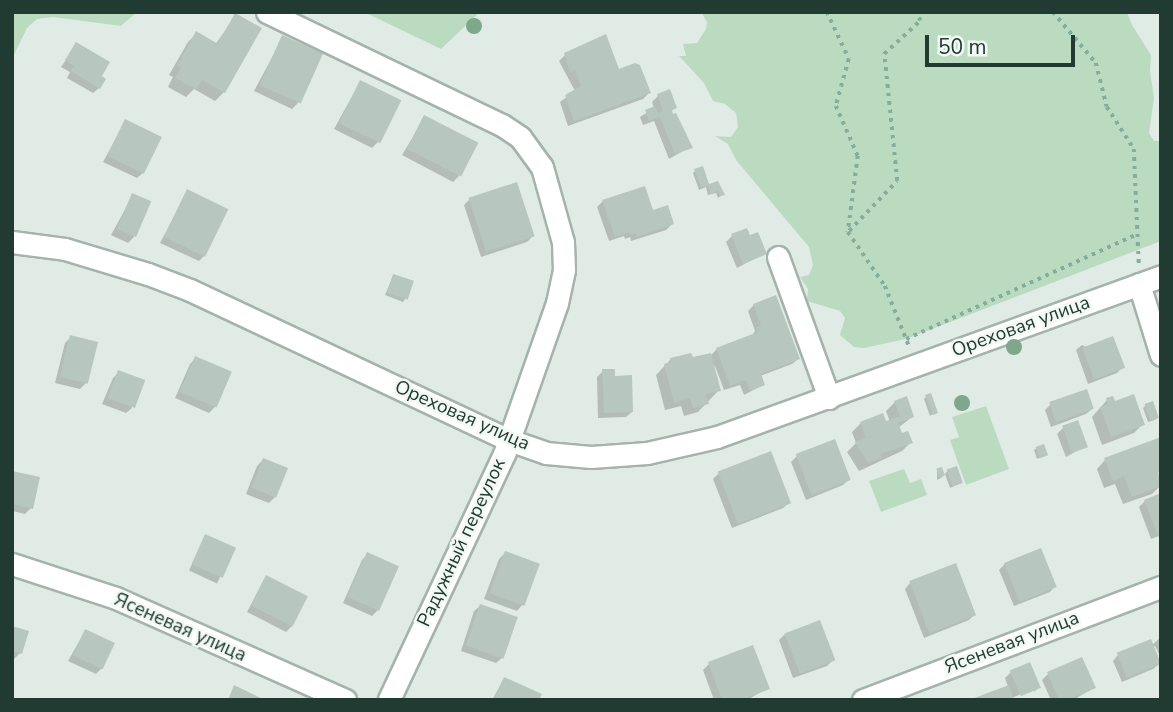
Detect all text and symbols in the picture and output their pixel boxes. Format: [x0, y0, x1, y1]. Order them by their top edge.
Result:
scale bar [928, 21, 1078, 65]
text: 50 m [938, 33, 987, 61]
street label: Ореховая улица [949, 291, 1093, 363]
street label: Ореховая улица [391, 376, 533, 456]
street label: Радужный переулок [413, 455, 511, 631]
street label: Ясеневая улица [110, 589, 250, 667]
street label: Ясеневая улица [942, 607, 1082, 679]

